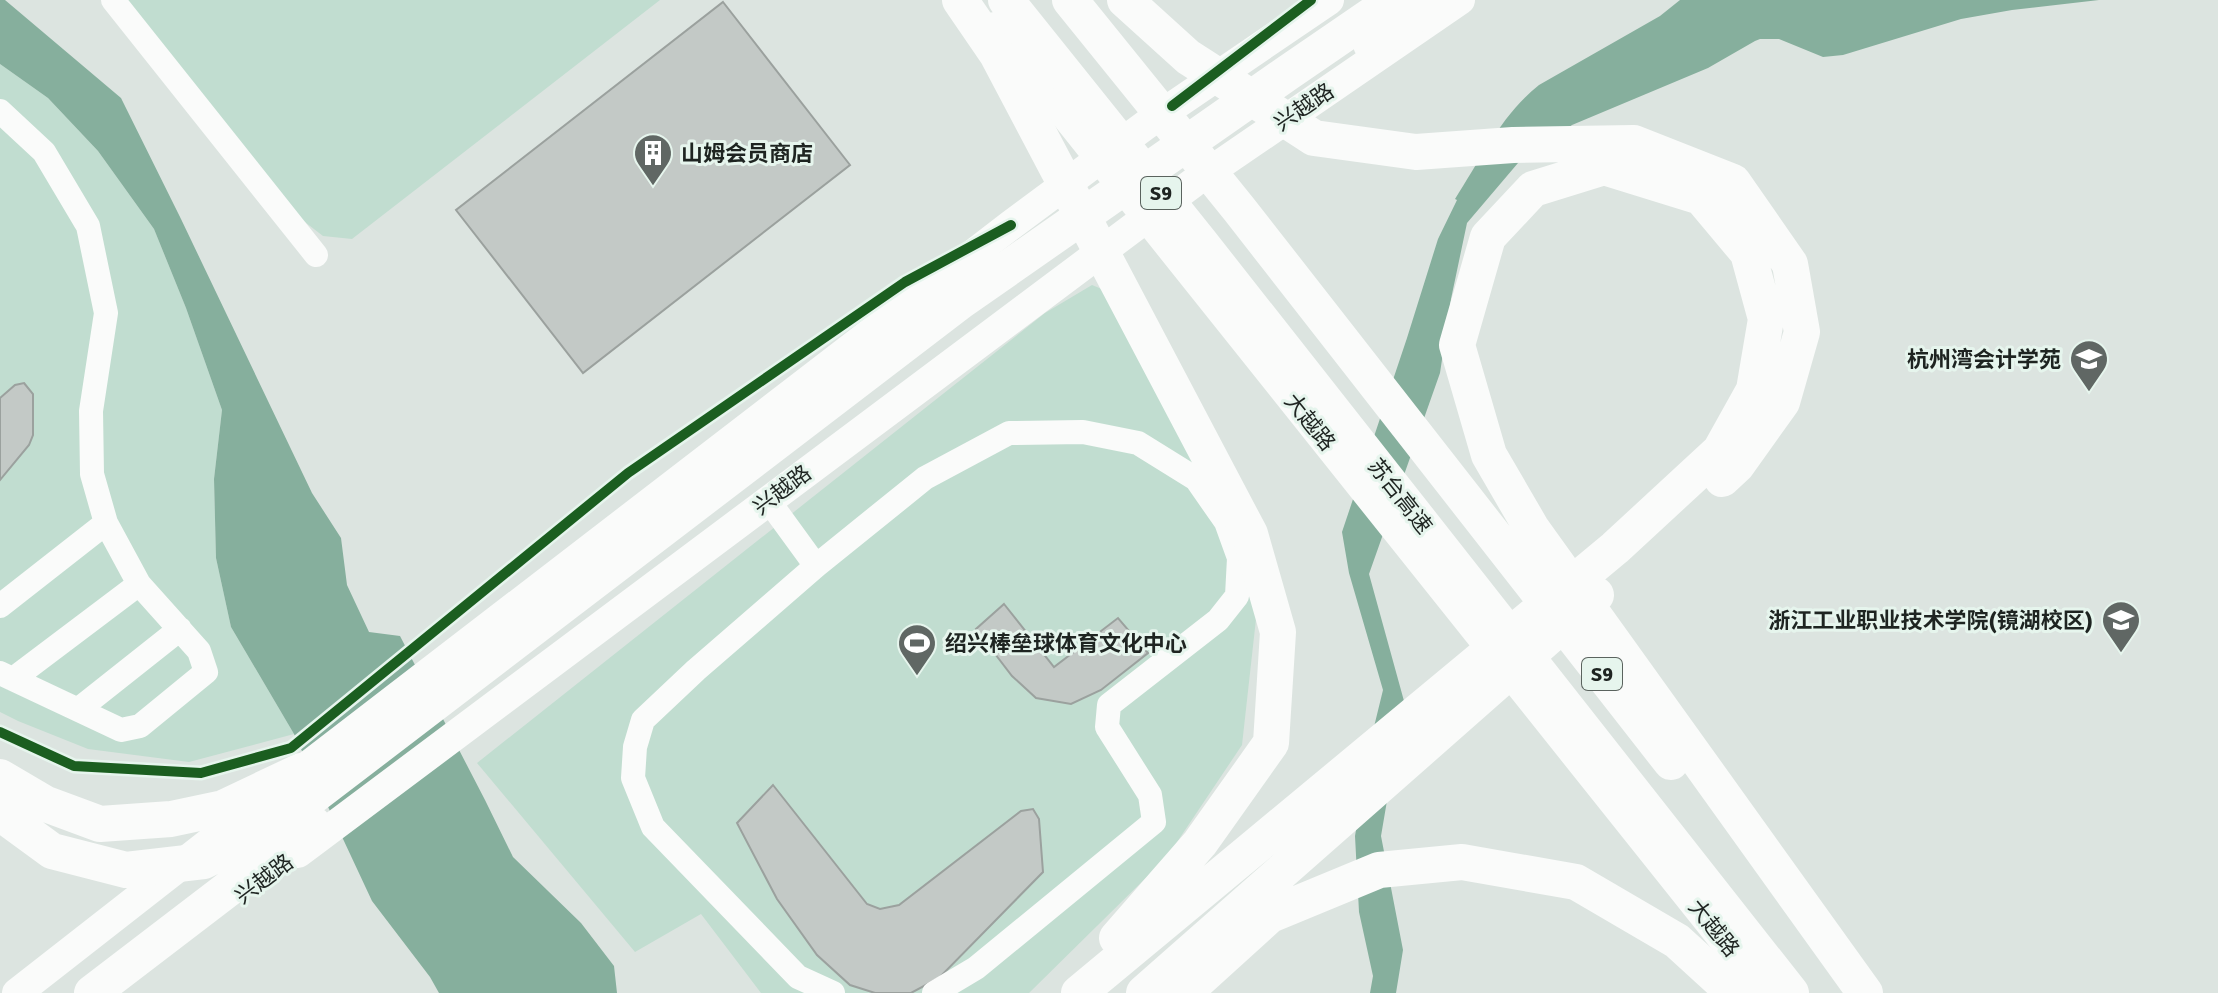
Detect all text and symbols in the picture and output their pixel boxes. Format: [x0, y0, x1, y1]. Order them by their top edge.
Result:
street label: 兴越路 [1269, 77, 1339, 137]
building icon: 山姆会员商店 [632, 132, 674, 187]
place label: 山姆会员商店 [681, 140, 813, 167]
road number: S9 [1141, 177, 1181, 209]
school or university icon: 杭州湾会计学苑 [2068, 338, 2110, 393]
place label: 杭州湾会计学苑 [1907, 346, 2061, 373]
street label: 大越路 [1279, 388, 1341, 456]
street label: 苏台高速 [1362, 453, 1438, 539]
street label: 兴越路 [748, 459, 816, 521]
school or university icon: 浙江工业职业技术学院(镜湖校区) [2100, 599, 2142, 654]
place label: 浙江工业职业技术学院(镜湖校区) [1768, 607, 2093, 634]
sports icon: 绍兴棒垒球体育文化中心 [896, 622, 938, 677]
place label: 绍兴棒垒球体育文化中心 [945, 630, 1187, 657]
road number: S9 [1582, 658, 1622, 690]
street label: 兴越路 [230, 848, 298, 910]
street label: 大越路 [1683, 894, 1745, 962]

